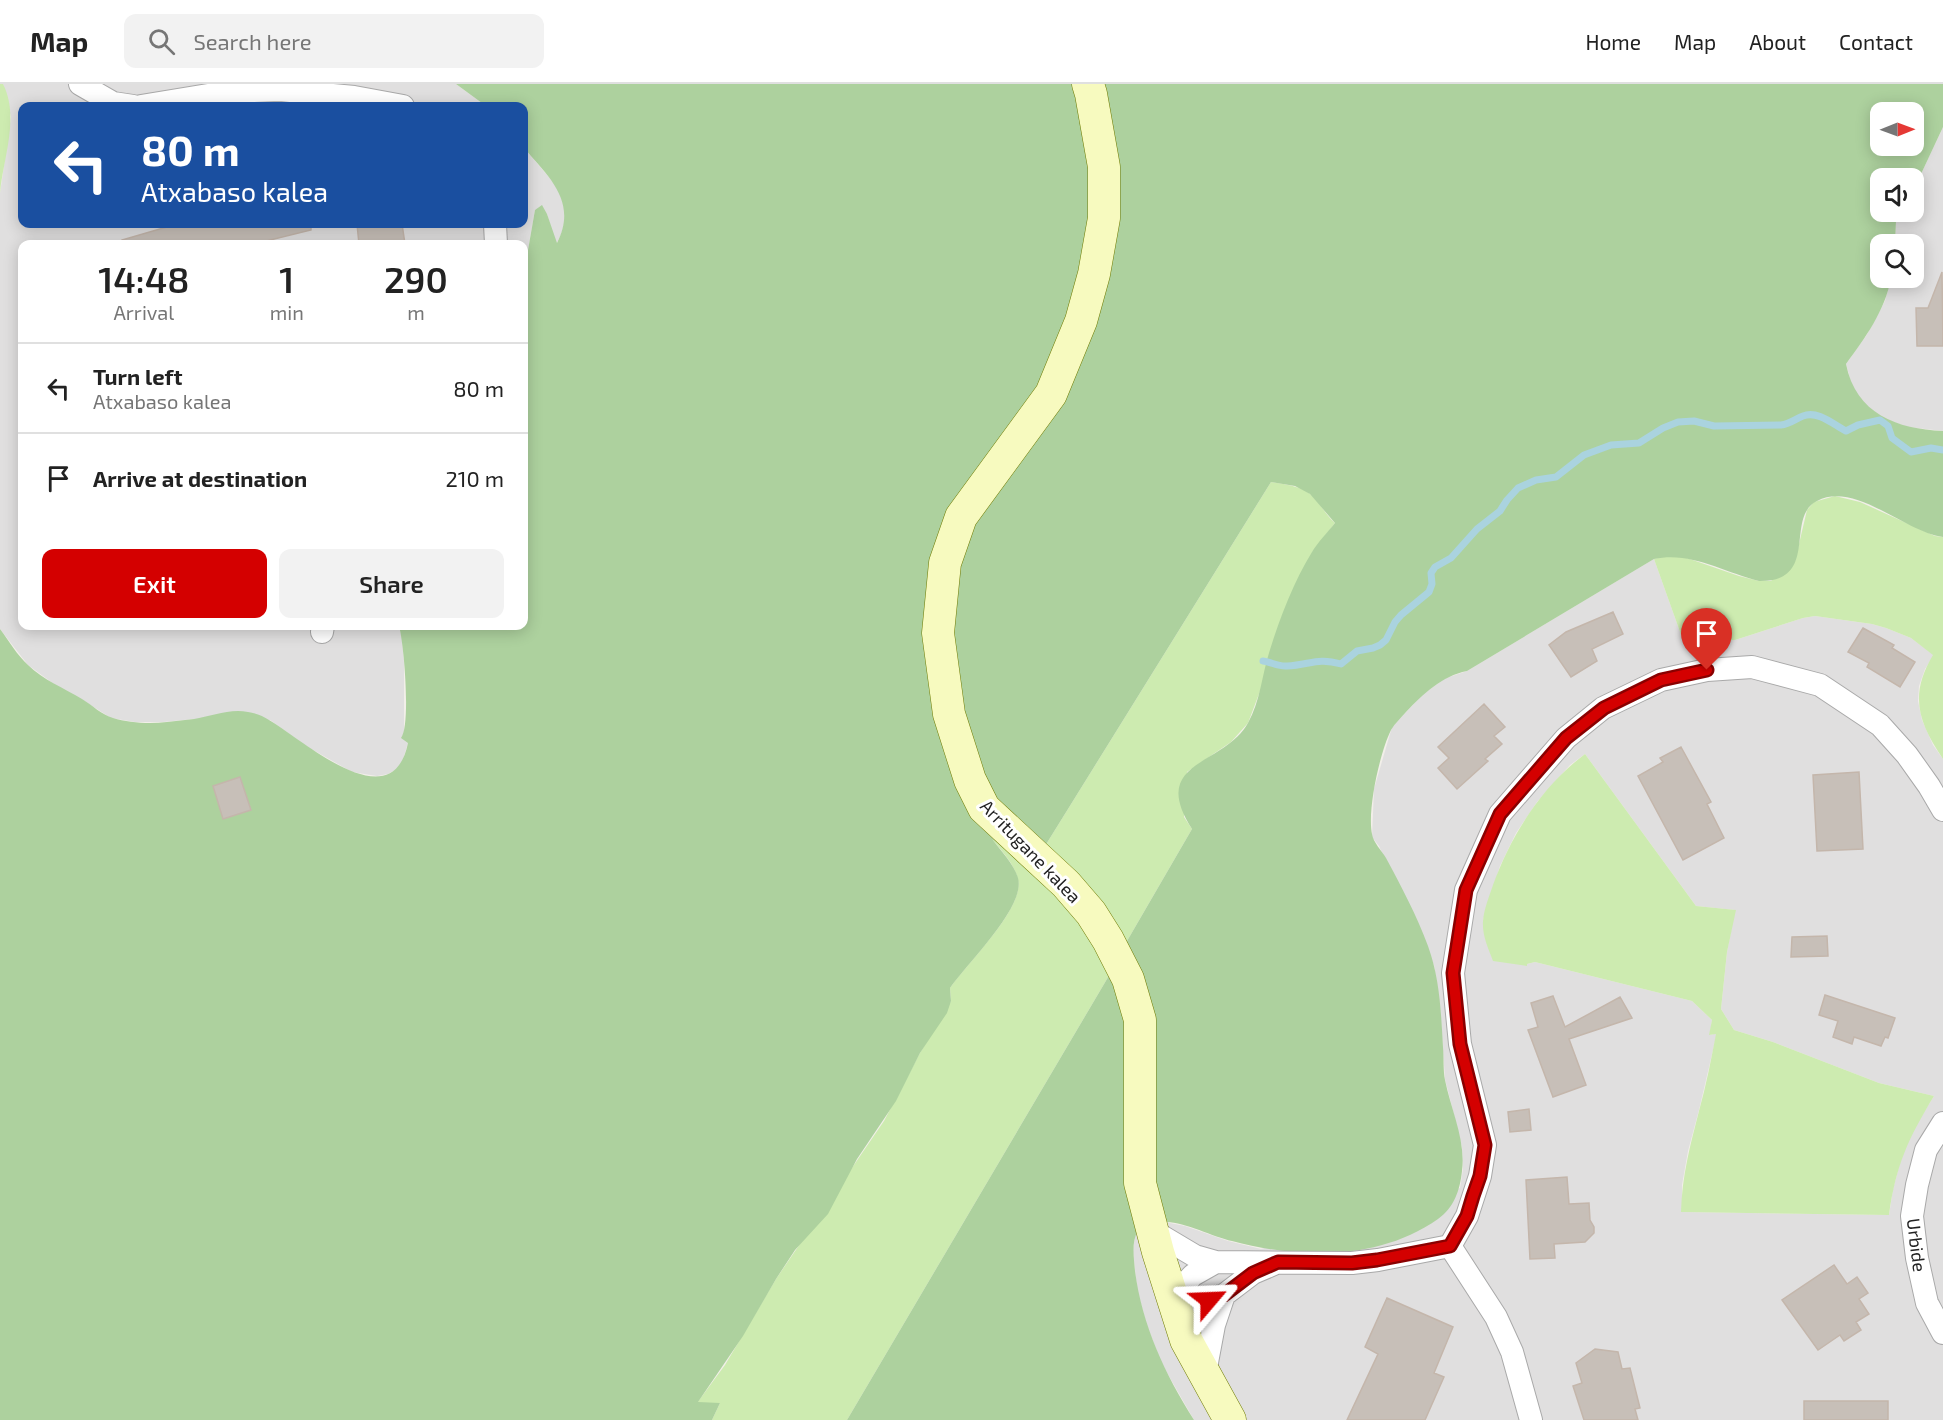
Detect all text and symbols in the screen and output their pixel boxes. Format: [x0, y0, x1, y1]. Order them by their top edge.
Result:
search box [124, 14, 544, 68]
text: Map [30, 24, 88, 58]
icon: search [145, 25, 178, 58]
text: Search here [193, 28, 312, 54]
text: Home [1585, 29, 1641, 54]
text: Map [1674, 29, 1716, 54]
text: About [1749, 29, 1806, 54]
text: Contact [1839, 29, 1913, 54]
north arrow [1870, 102, 1924, 156]
map controls [1870, 102, 1924, 288]
text: 80 m [141, 124, 240, 174]
icon: left [42, 126, 120, 204]
button: sound [1870, 168, 1924, 222]
text: Atxabaso kalea [141, 175, 328, 207]
button: search [1870, 234, 1924, 288]
text: 14:48 [98, 257, 190, 300]
text: 1 [279, 257, 294, 300]
text: 290 [384, 257, 448, 300]
text: Arrival [113, 300, 174, 324]
text: min [270, 300, 304, 324]
text: m [407, 300, 425, 324]
text: Turn left [93, 363, 182, 389]
icon: left [42, 372, 75, 405]
text: 80 m [453, 375, 504, 401]
text: Atxabaso kalea [93, 389, 232, 413]
icon: arrive [42, 462, 75, 495]
text: Arrive at destination [93, 465, 307, 491]
text: 210 m [445, 465, 504, 491]
button: Exit [42, 549, 267, 618]
button: Share [279, 549, 504, 618]
pin [1681, 608, 1732, 670]
icon: arrive [1690, 617, 1723, 650]
street label: Arritugane kalea [976, 795, 1086, 907]
street label: Urbide [1903, 1217, 1931, 1273]
position arrow [1177, 1268, 1241, 1332]

